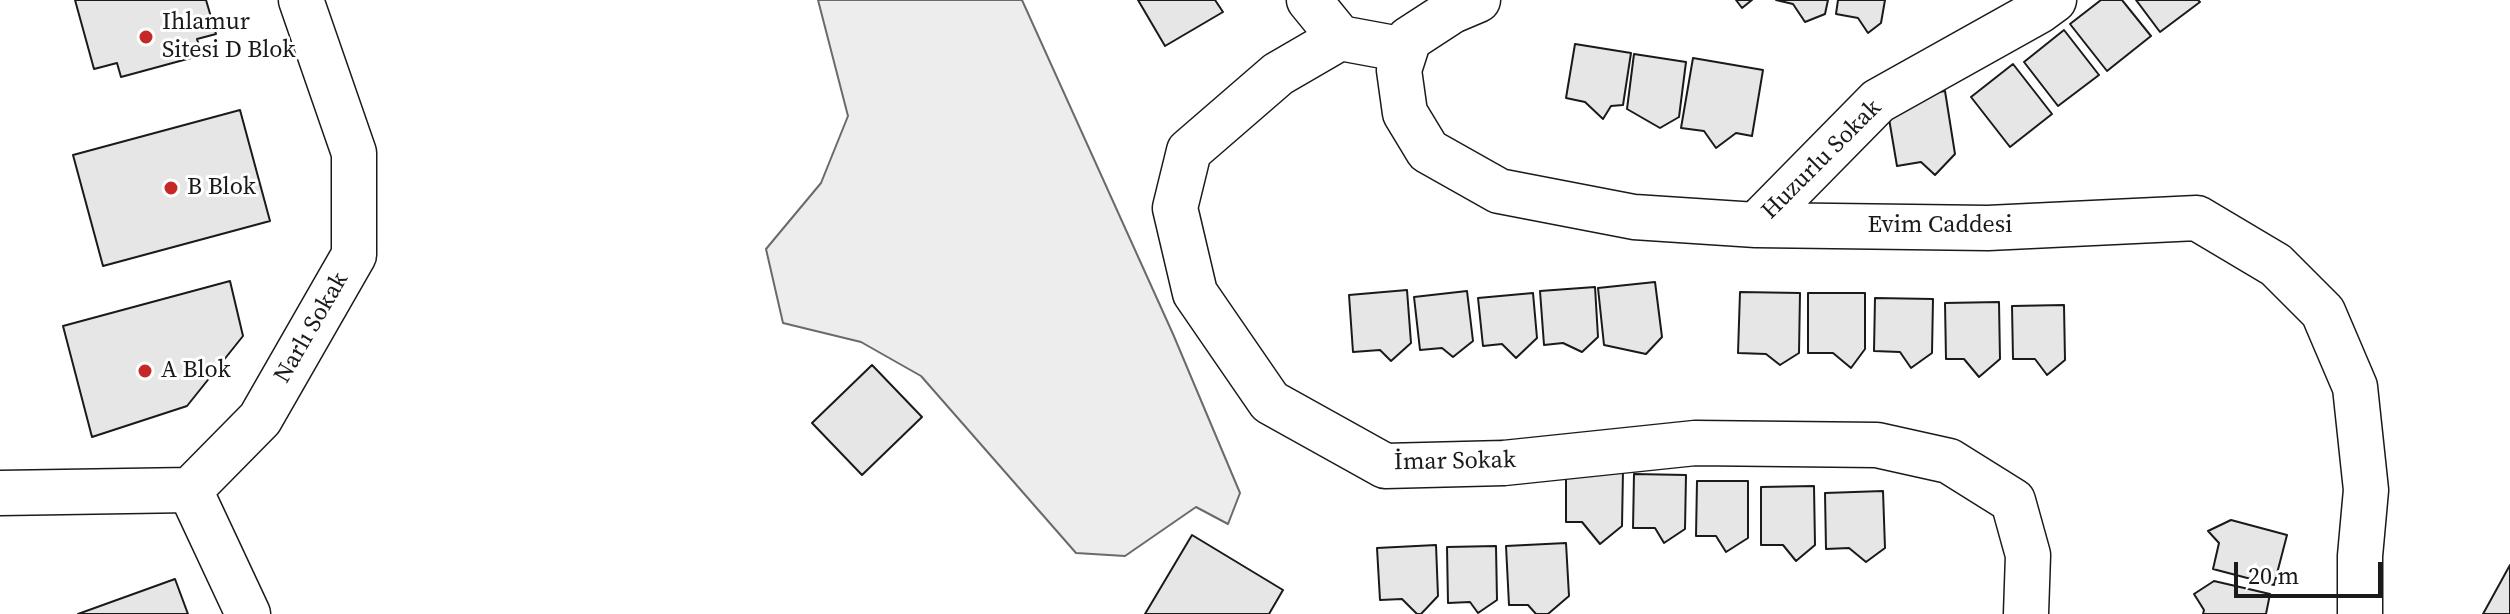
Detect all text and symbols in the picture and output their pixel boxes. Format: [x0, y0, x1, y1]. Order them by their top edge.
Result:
place label: Ihlamur Sitesi D Blok [162, 9, 295, 65]
marker: Ihlamur Sitesi D Blok [137, 28, 155, 46]
street label: Huzurlu Sokak [1756, 94, 1888, 226]
place label: B Blok [187, 174, 256, 202]
marker: B Blok [162, 179, 180, 197]
street label: Evim Caddesi [1868, 212, 2012, 240]
street label: Narlı Sokak [269, 268, 355, 388]
place label: A Blok [161, 357, 231, 385]
marker: A Blok [136, 362, 154, 380]
street label: İmar Sokak [1394, 447, 1516, 477]
scale bar [2238, 546, 2386, 596]
text: 20 m [2248, 559, 2299, 592]

